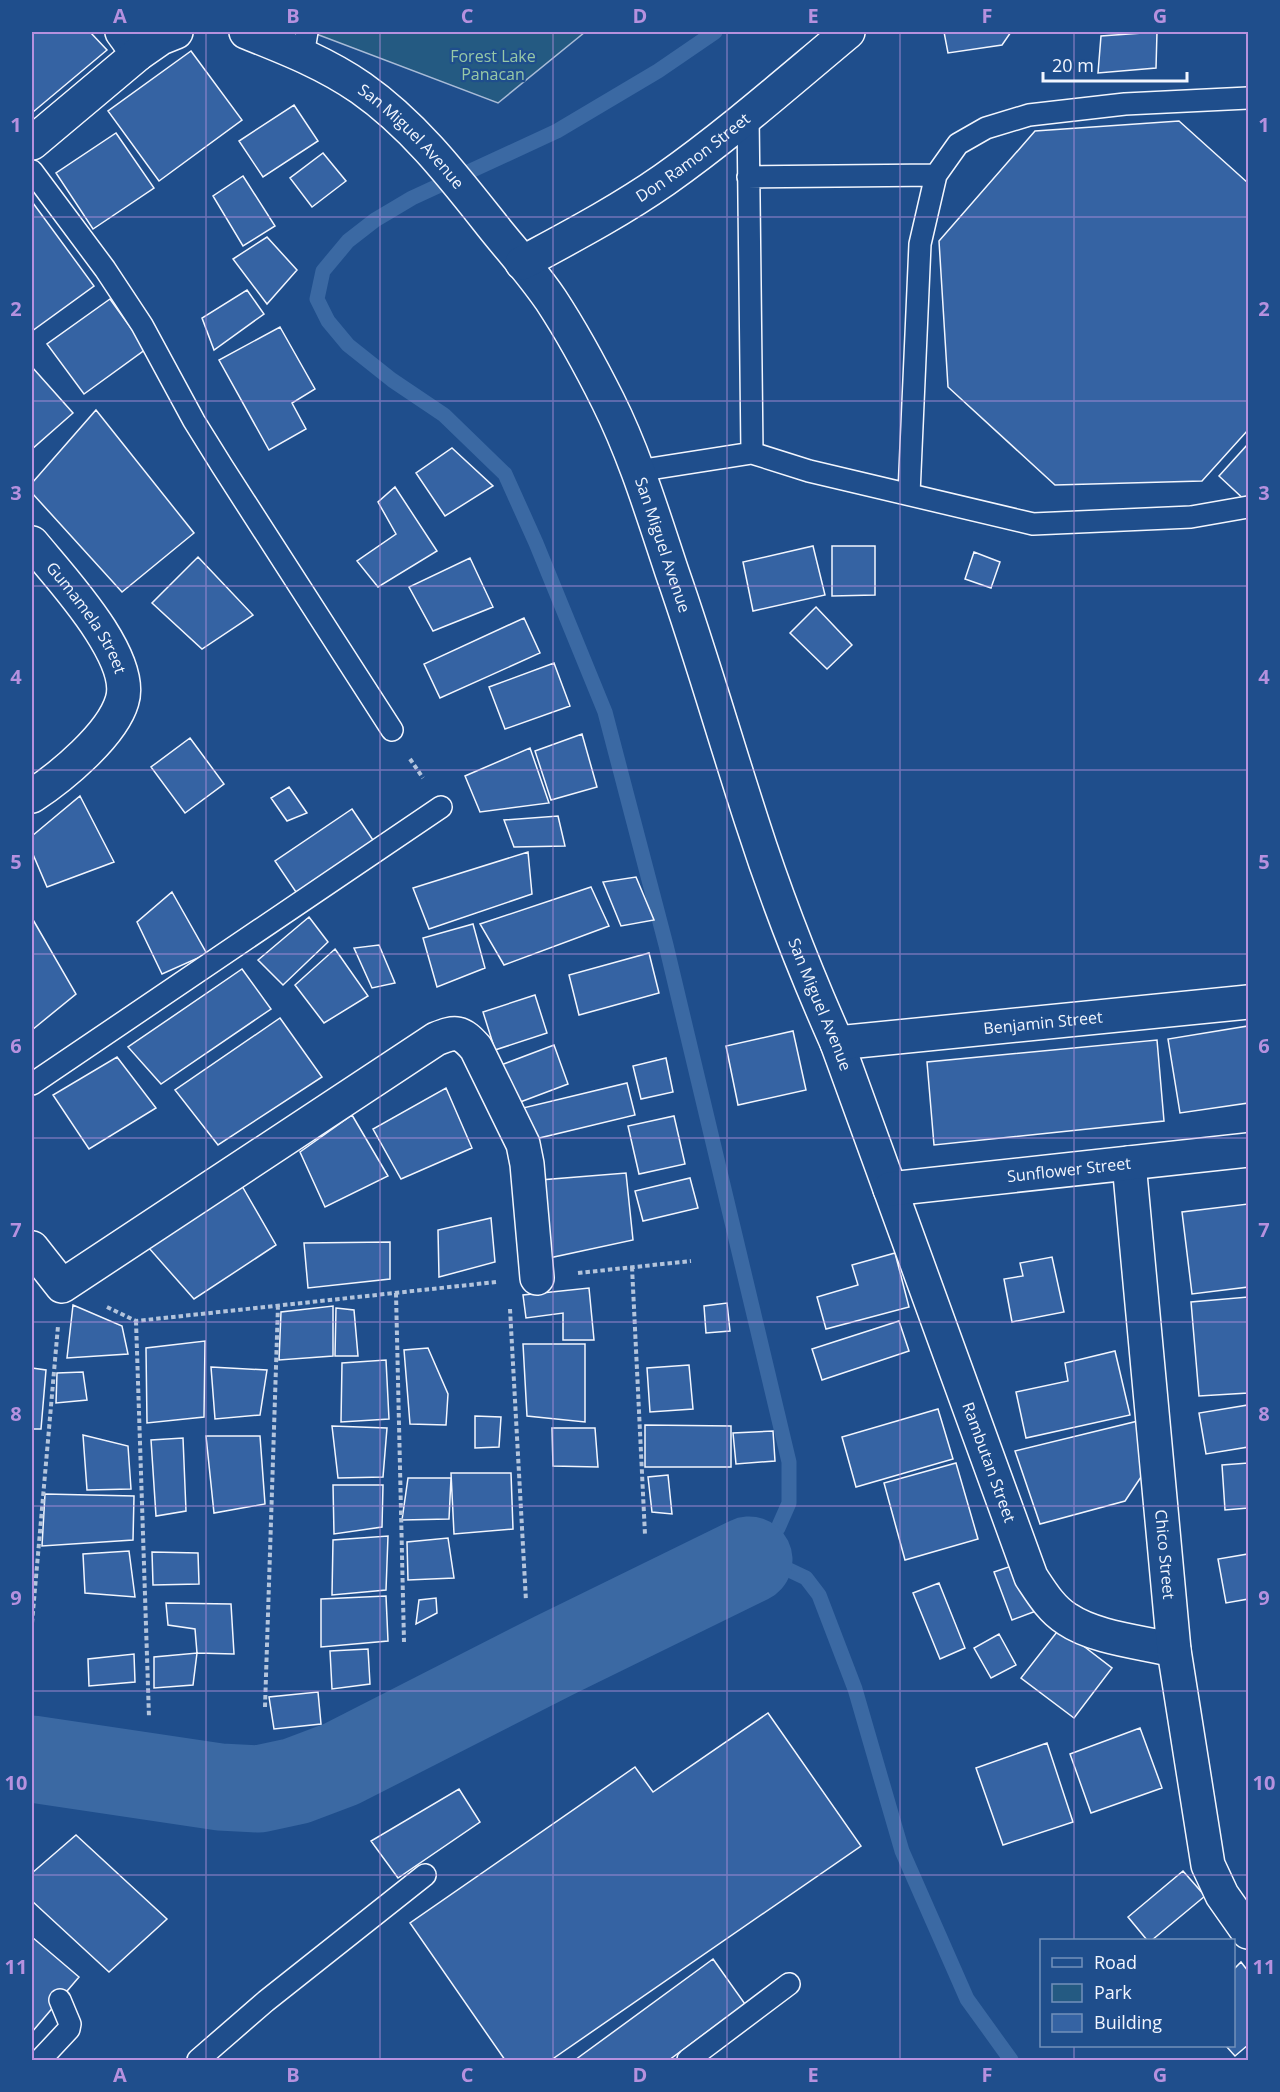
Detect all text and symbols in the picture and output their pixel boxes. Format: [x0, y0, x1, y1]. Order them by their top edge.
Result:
text: A [113, 2, 127, 29]
text: B [286, 2, 300, 29]
text: C [461, 2, 474, 29]
text: D [633, 2, 647, 29]
text: E [807, 2, 819, 29]
text: F [982, 2, 992, 29]
text: G [1153, 2, 1167, 29]
park label: Forest Lake Panacan [450, 45, 536, 85]
scale bar [1043, 45, 1187, 83]
text: 20 m [1052, 53, 1094, 77]
street label: San Miguel Avenue [354, 78, 469, 193]
street label: Don Ramon Street [631, 107, 755, 207]
text: 1 [10, 111, 22, 138]
text: 1 [1258, 111, 1270, 138]
text: 2 [10, 295, 22, 322]
text: 2 [1258, 295, 1270, 322]
street label: San Miguel Avenue [630, 474, 696, 615]
text: 3 [10, 479, 22, 506]
text: 3 [1258, 479, 1270, 506]
street label: Gumamela Street [41, 557, 132, 676]
text: 4 [10, 663, 22, 690]
text: 4 [1258, 663, 1270, 690]
text: 5 [10, 848, 22, 875]
text: 5 [1258, 848, 1270, 875]
street label: San Miguel Avenue [783, 935, 857, 1074]
street label: Benjamin Street [982, 1006, 1104, 1039]
text: 6 [10, 1032, 22, 1059]
text: 6 [1258, 1032, 1270, 1059]
street label: Sunflower Street [1006, 1152, 1132, 1187]
text: 7 [10, 1216, 22, 1243]
text: 7 [1258, 1216, 1270, 1243]
street label: Rambutan Street [957, 1399, 1021, 1526]
text: 8 [10, 1400, 22, 1427]
text: 8 [1258, 1400, 1270, 1427]
street label: Chico Street [1150, 1508, 1180, 1600]
text: 9 [10, 1584, 22, 1611]
text: 9 [1258, 1584, 1270, 1611]
text: 10 [5, 1769, 27, 1796]
text: 10 [1253, 1769, 1275, 1796]
legend [1040, 1939, 1235, 2047]
text: Road [1094, 1950, 1137, 1974]
text: 11 [5, 1953, 27, 1980]
text: 11 [1253, 1953, 1275, 1980]
text: Park [1094, 1980, 1132, 2004]
text: Building [1094, 2010, 1162, 2034]
text: A [113, 2061, 127, 2088]
text: B [286, 2061, 300, 2088]
text: C [461, 2061, 474, 2088]
text: D [633, 2061, 647, 2088]
text: E [807, 2061, 819, 2088]
text: F [982, 2061, 992, 2088]
text: G [1153, 2061, 1167, 2088]

